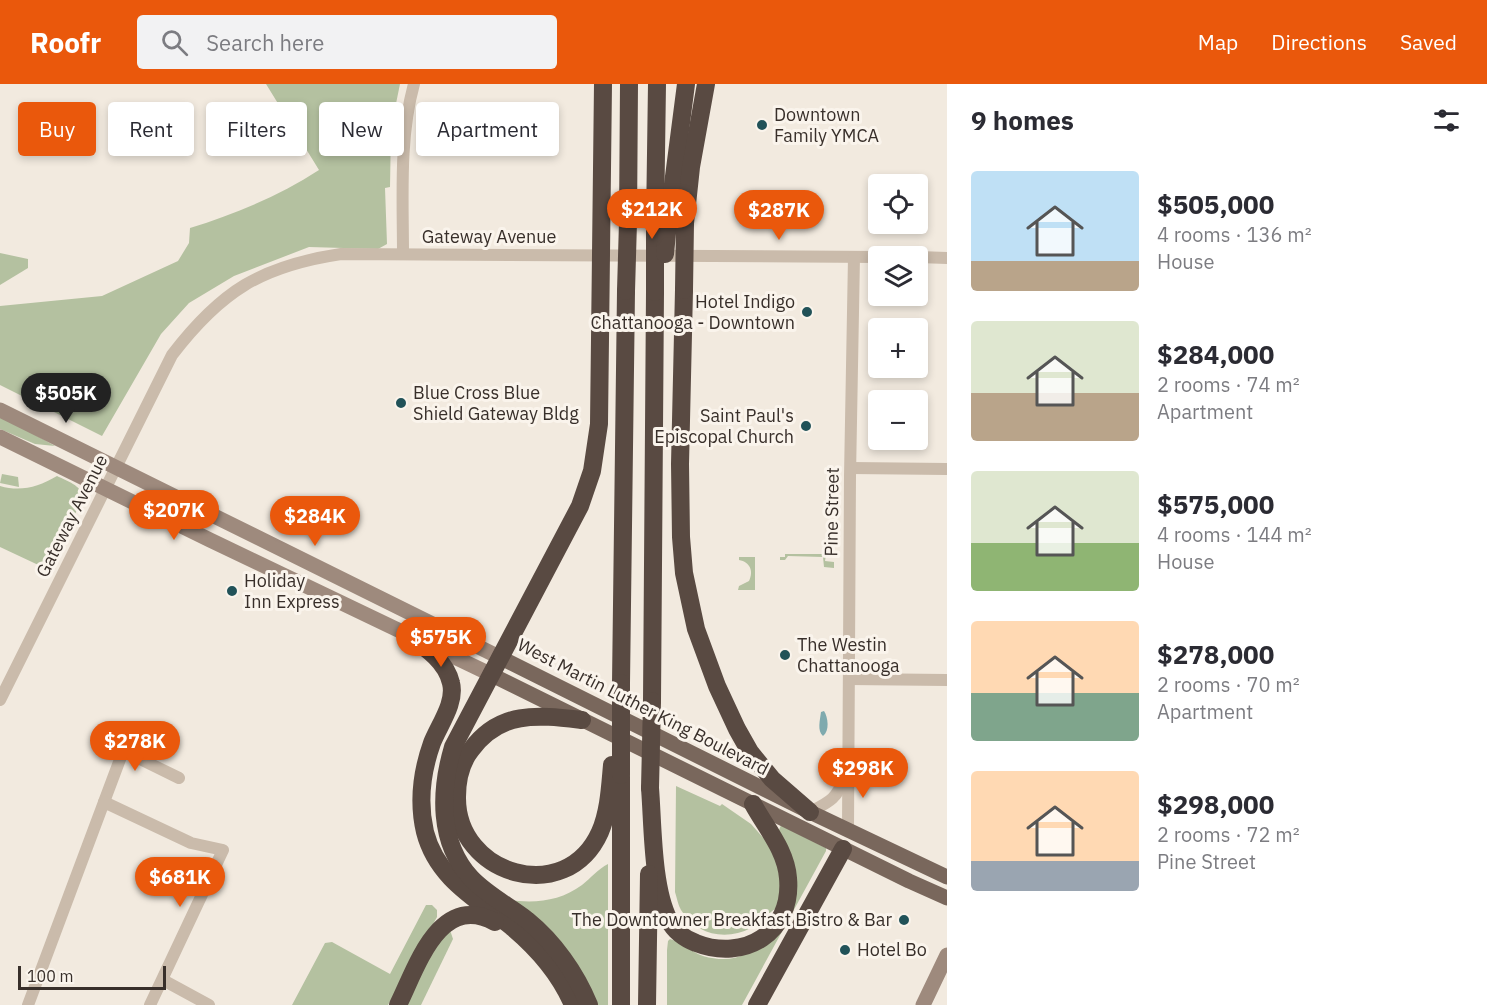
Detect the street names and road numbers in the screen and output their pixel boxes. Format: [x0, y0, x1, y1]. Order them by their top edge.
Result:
street label: Gateway Avenue [422, 225, 556, 248]
street label: Gateway Avenue [31, 450, 112, 581]
street label: Pine Street [819, 467, 844, 557]
street label: West Martin Luther King Boulevard [514, 633, 773, 780]

